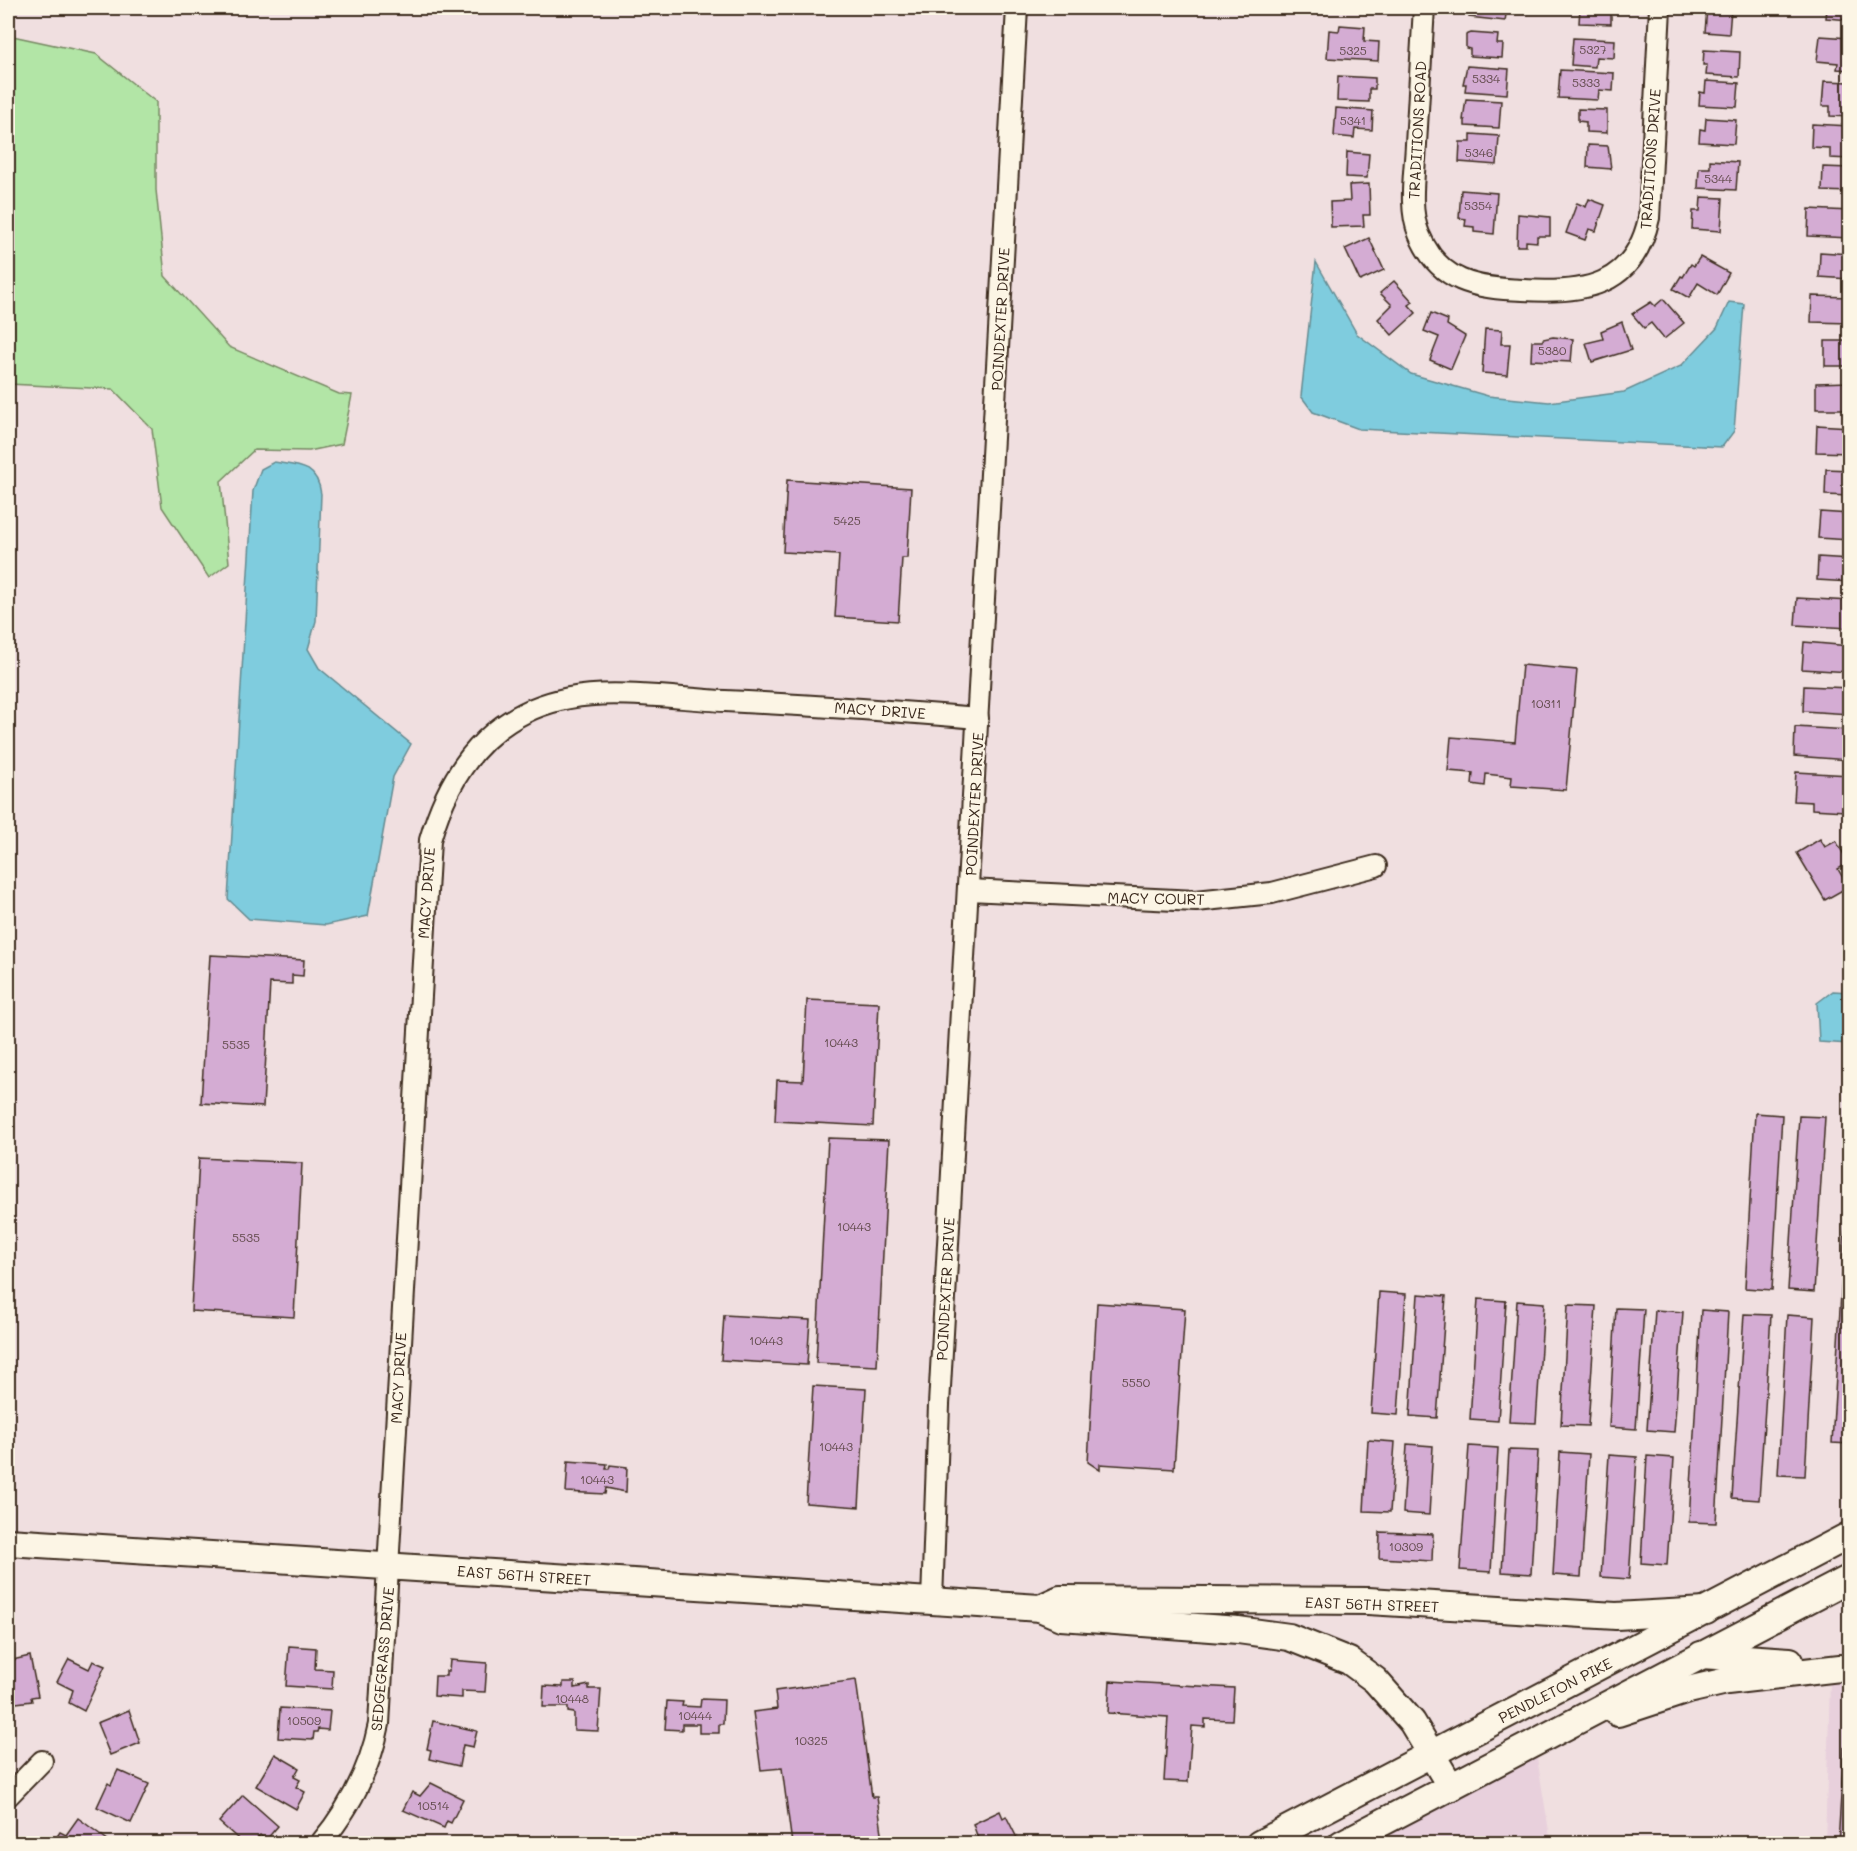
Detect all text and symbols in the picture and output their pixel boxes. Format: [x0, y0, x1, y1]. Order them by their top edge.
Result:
house number: 5327 [1579, 41, 1607, 57]
house number: 5325 [1339, 42, 1367, 58]
street label: TRADITIONS ROAD [1403, 60, 1431, 200]
house number: 5334 [1472, 70, 1500, 86]
house number: 5333 [1572, 74, 1600, 90]
street label: TRADITIONS DRIVE [1635, 88, 1665, 230]
house number: 5341 [1340, 112, 1366, 128]
house number: 5346 [1465, 144, 1493, 160]
house number: 5344 [1704, 170, 1732, 186]
house number: 5354 [1464, 197, 1492, 213]
street label: POINDEXTER DRIVE [986, 246, 1014, 391]
house number: 5380 [1538, 342, 1567, 358]
house number: 5425 [833, 512, 861, 528]
house number: 10311 [1531, 695, 1561, 711]
street label: MACY DRIVE [834, 697, 927, 723]
street label: POINDEXTER DRIVE [960, 731, 988, 876]
street label: MACY DRIVE [413, 846, 439, 939]
street label: MACY COURT [1107, 887, 1205, 909]
house number: 10443 [824, 1034, 858, 1050]
house number: 5535 [222, 1036, 250, 1052]
street label: POINDEXTER DRIVE [931, 1216, 959, 1361]
house number: 10443 [837, 1218, 871, 1234]
house number: 5535 [232, 1229, 260, 1245]
street label: MACY DRIVE [386, 1331, 410, 1424]
house number: 10443 [749, 1332, 783, 1348]
house number: 5550 [1122, 1374, 1151, 1390]
house number: 10443 [819, 1438, 853, 1454]
house number: 10443 [580, 1471, 614, 1487]
house number: 10309 [1389, 1538, 1423, 1554]
street label: EAST 56TH STREET [456, 1560, 592, 1590]
street label: SEDGEGRASS DRIVE [366, 1586, 398, 1732]
street label: EAST 56TH STREET [1305, 1592, 1439, 1616]
street label: PENDLETON PIKE [1495, 1652, 1616, 1727]
house number: 10448 [555, 1690, 589, 1706]
house number: 10444 [678, 1707, 712, 1723]
house number: 10509 [287, 1712, 321, 1728]
house number: 10325 [794, 1732, 828, 1748]
house number: 10514 [417, 1797, 449, 1813]

